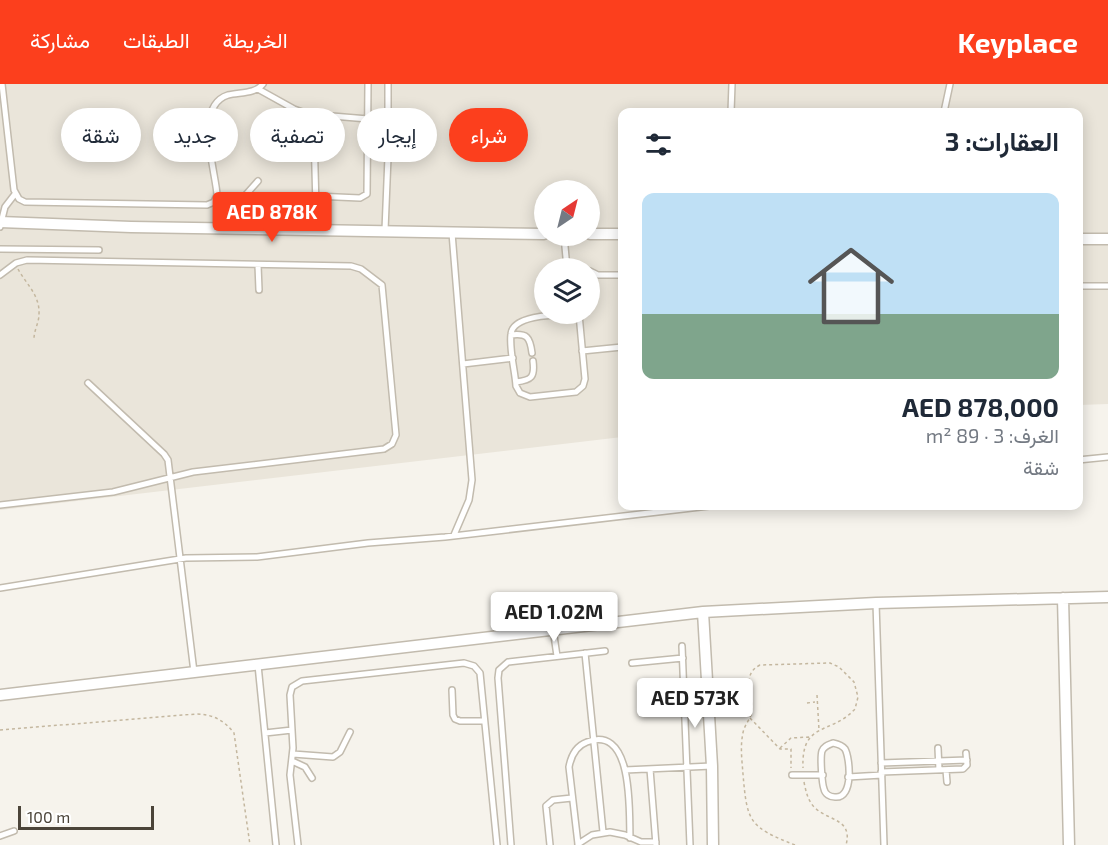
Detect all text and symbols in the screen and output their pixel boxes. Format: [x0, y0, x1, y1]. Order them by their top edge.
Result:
text: Keyplace [957, 25, 1078, 59]
text: مشاركة [30, 27, 90, 52]
text: الطبقات [123, 27, 190, 52]
text: الخريطة [223, 27, 288, 52]
chip: شقة [61, 108, 141, 162]
chip: جديد [153, 108, 238, 162]
chip: تصفية [250, 108, 345, 162]
chip: إيجار [357, 108, 437, 162]
chip: شراء [449, 108, 528, 162]
text: العقارات: 3 [945, 125, 1059, 156]
icon: filters [642, 128, 675, 161]
north arrow [534, 180, 600, 246]
map controls [534, 180, 600, 324]
pin: AED 878K [210, 192, 334, 243]
text: AED 878K [227, 199, 317, 223]
icon: home [797, 232, 905, 340]
button: layers [534, 258, 600, 324]
text: AED 878,000 [902, 391, 1059, 422]
text: الغرف: 3 · 89 m² [926, 423, 1059, 447]
text: شقة [1023, 455, 1059, 479]
pin: AED 1.02M [485, 592, 623, 643]
text: AED 1.02M [505, 599, 603, 623]
pin: AED 573K [633, 678, 757, 729]
text: AED 573K [651, 685, 739, 709]
scale bar [18, 803, 154, 830]
text: 100 m [27, 807, 70, 826]

